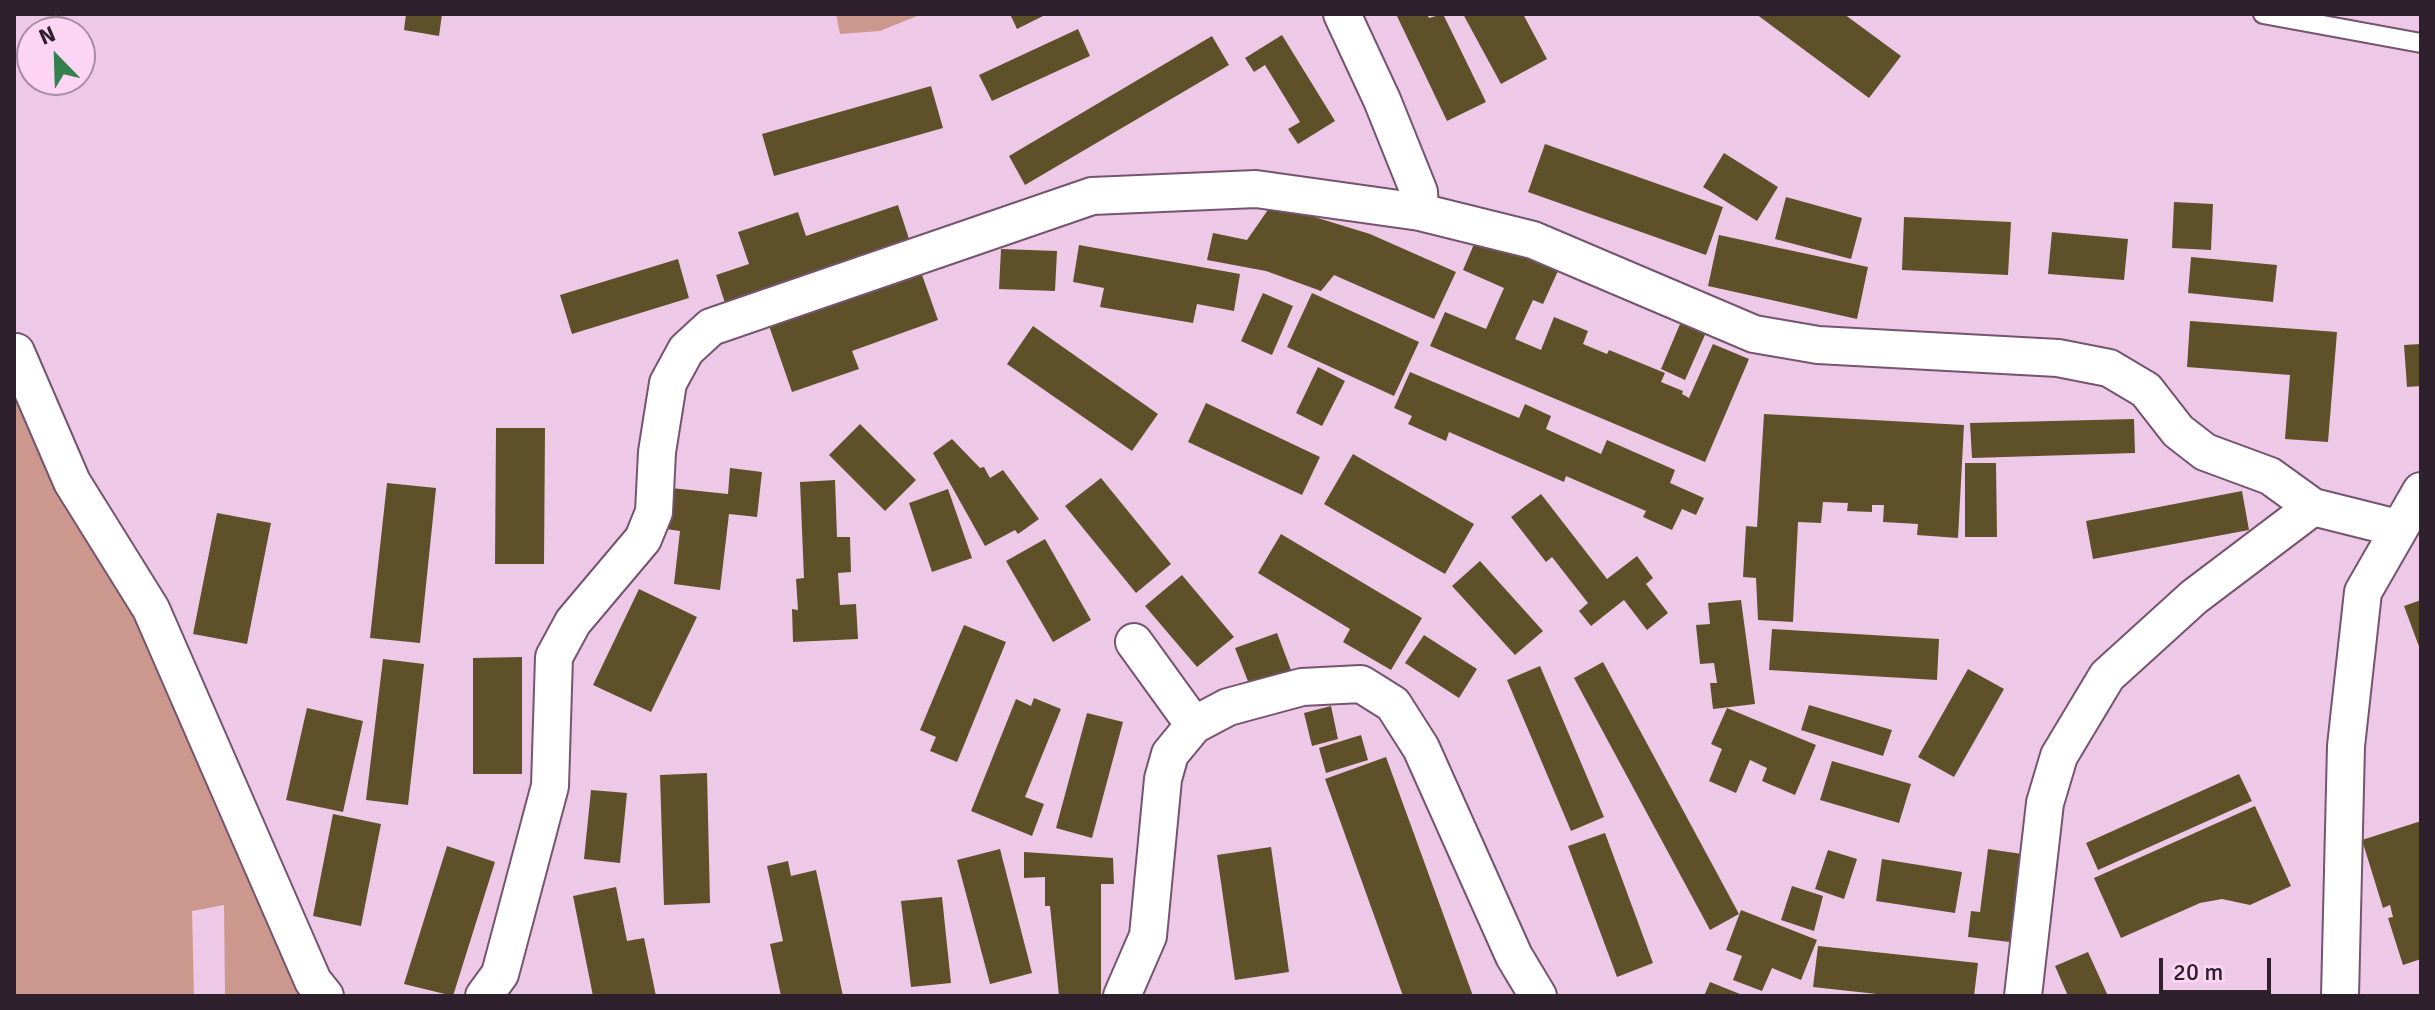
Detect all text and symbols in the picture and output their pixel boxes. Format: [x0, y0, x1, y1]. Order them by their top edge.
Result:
north arrow [16, 16, 96, 96]
text: N [35, 20, 60, 51]
scale bar [2163, 942, 2275, 992]
text: 20 m [2173, 957, 2223, 987]

